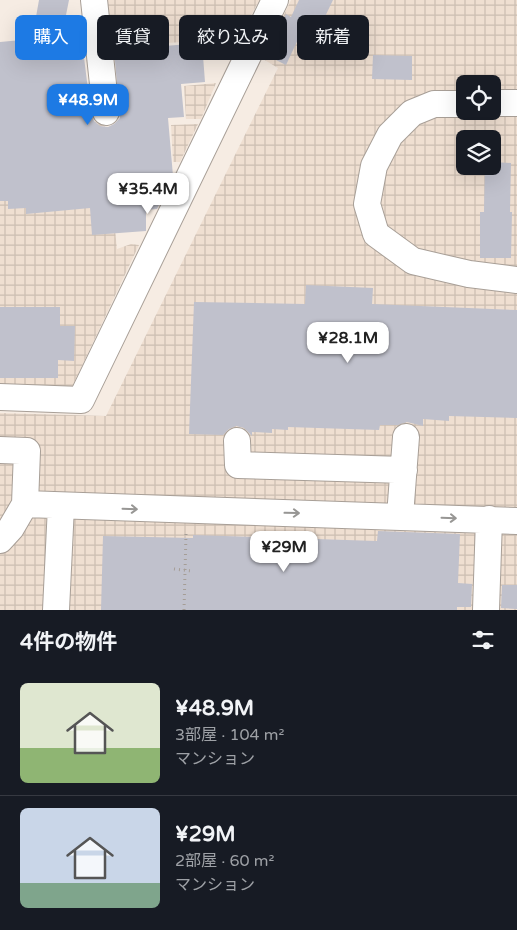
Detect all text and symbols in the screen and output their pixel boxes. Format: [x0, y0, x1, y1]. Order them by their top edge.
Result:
chip: 購入 [15, 15, 87, 60]
chip: 賃貸 [97, 15, 169, 60]
chip: 絞り込み [179, 15, 287, 60]
chip: 新着 [297, 15, 369, 60]
map controls [456, 75, 501, 175]
button: locate [456, 75, 501, 120]
pin: ¥48.9M [47, 84, 129, 126]
text: ¥48.9M [58, 90, 118, 110]
button: layers [456, 130, 501, 175]
pin: ¥35.4M [107, 172, 189, 215]
text: ¥35.4M [118, 179, 178, 199]
pin: ¥28.1M [307, 322, 389, 364]
text: ¥28.1M [318, 328, 378, 348]
one-way arrow [121, 504, 137, 514]
one-way arrow [284, 508, 300, 518]
one-way arrow [440, 513, 457, 523]
pin: ¥29M [254, 530, 314, 573]
text: ¥29M [261, 537, 307, 557]
icon: filters [469, 626, 497, 654]
text: 4件の物件 [20, 630, 117, 655]
text: ¥48.9M [175, 696, 254, 721]
icon: home [60, 703, 120, 763]
text: 3部屋 · 104 m² [175, 725, 284, 745]
text: マンション [175, 749, 255, 769]
text: ¥29M [175, 822, 235, 847]
icon: home [60, 828, 120, 888]
text: 2部屋 · 60 m² [175, 851, 274, 871]
text: マンション [175, 875, 255, 895]

